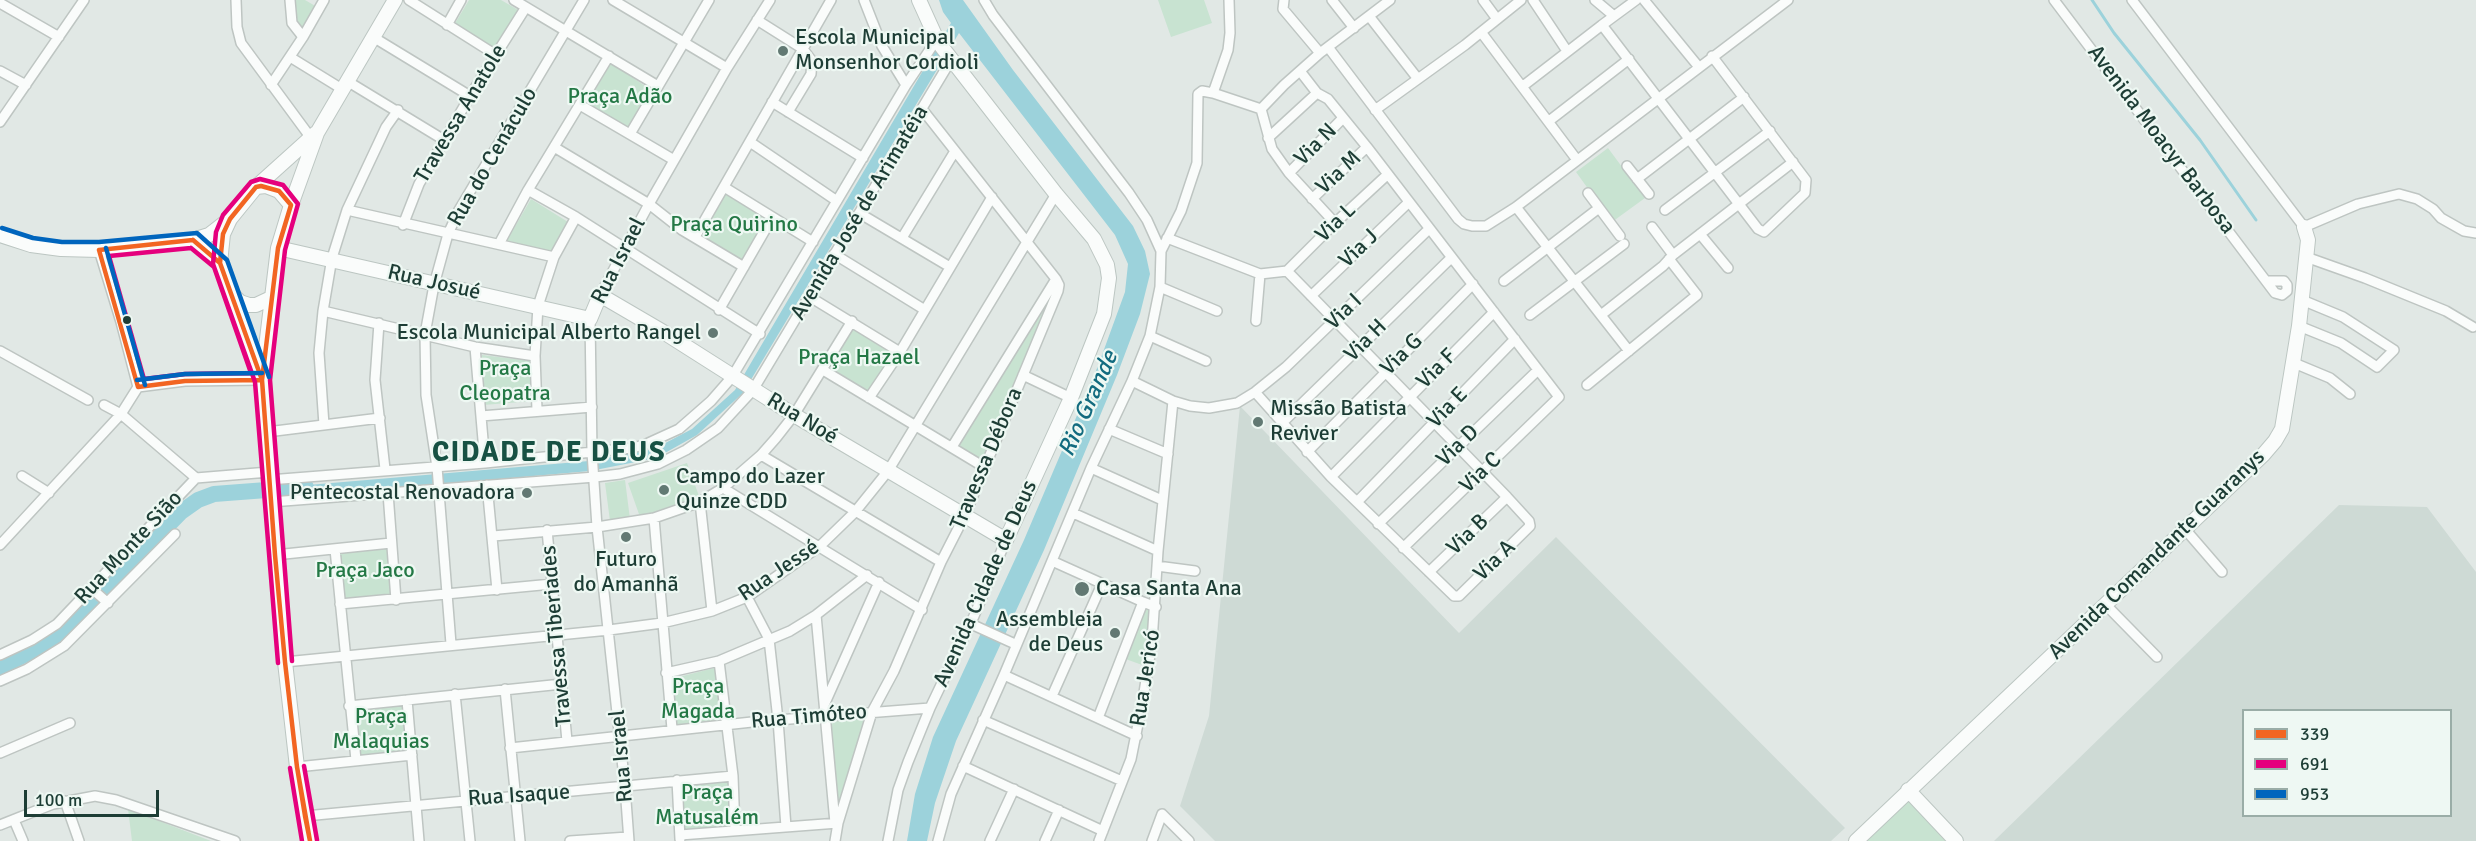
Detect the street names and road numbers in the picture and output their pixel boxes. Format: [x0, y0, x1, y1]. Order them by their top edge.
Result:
street label: Travessa Anatole [409, 40, 513, 188]
street label: Avenida Moacyr Barbosa [2081, 40, 2241, 240]
street label: Rua do Cenáculo [443, 83, 543, 231]
street label: Avenida José de Arimatéia [785, 101, 935, 325]
street label: Via N [1289, 118, 1343, 172]
street label: Via M [1311, 145, 1367, 201]
street label: Via L [1310, 198, 1362, 248]
street label: Rua Israel [586, 213, 652, 309]
street label: Via J [1334, 224, 1384, 274]
street label: Rua Josué [385, 259, 483, 307]
street label: Via I [1320, 288, 1368, 336]
street label: Via H [1339, 314, 1393, 368]
street label: Via G [1375, 328, 1429, 382]
street label: Via F [1411, 343, 1463, 395]
street label: Via E [1422, 382, 1474, 434]
street label: Travessa Débora [945, 384, 1029, 534]
street label: Rua Noé [762, 388, 842, 450]
street label: Via D [1431, 420, 1485, 472]
street label: Avenida Comandante Guaranys [2043, 444, 2271, 666]
street label: Via C [1455, 447, 1507, 499]
street label: Avenida Cidade de Deus [929, 477, 1043, 691]
street label: Rua Monte Sião [70, 486, 188, 610]
street label: Via B [1442, 509, 1494, 561]
street label: Rua Jessé [734, 534, 824, 608]
street label: Via A [1469, 535, 1521, 587]
street label: Travessa Tiberiades [536, 544, 578, 728]
street label: Rua Jericó [1125, 628, 1167, 728]
street label: Rua Timóteo [750, 699, 868, 735]
street label: Rua Israel [605, 708, 639, 804]
street label: Rua Isaque [467, 779, 571, 813]

